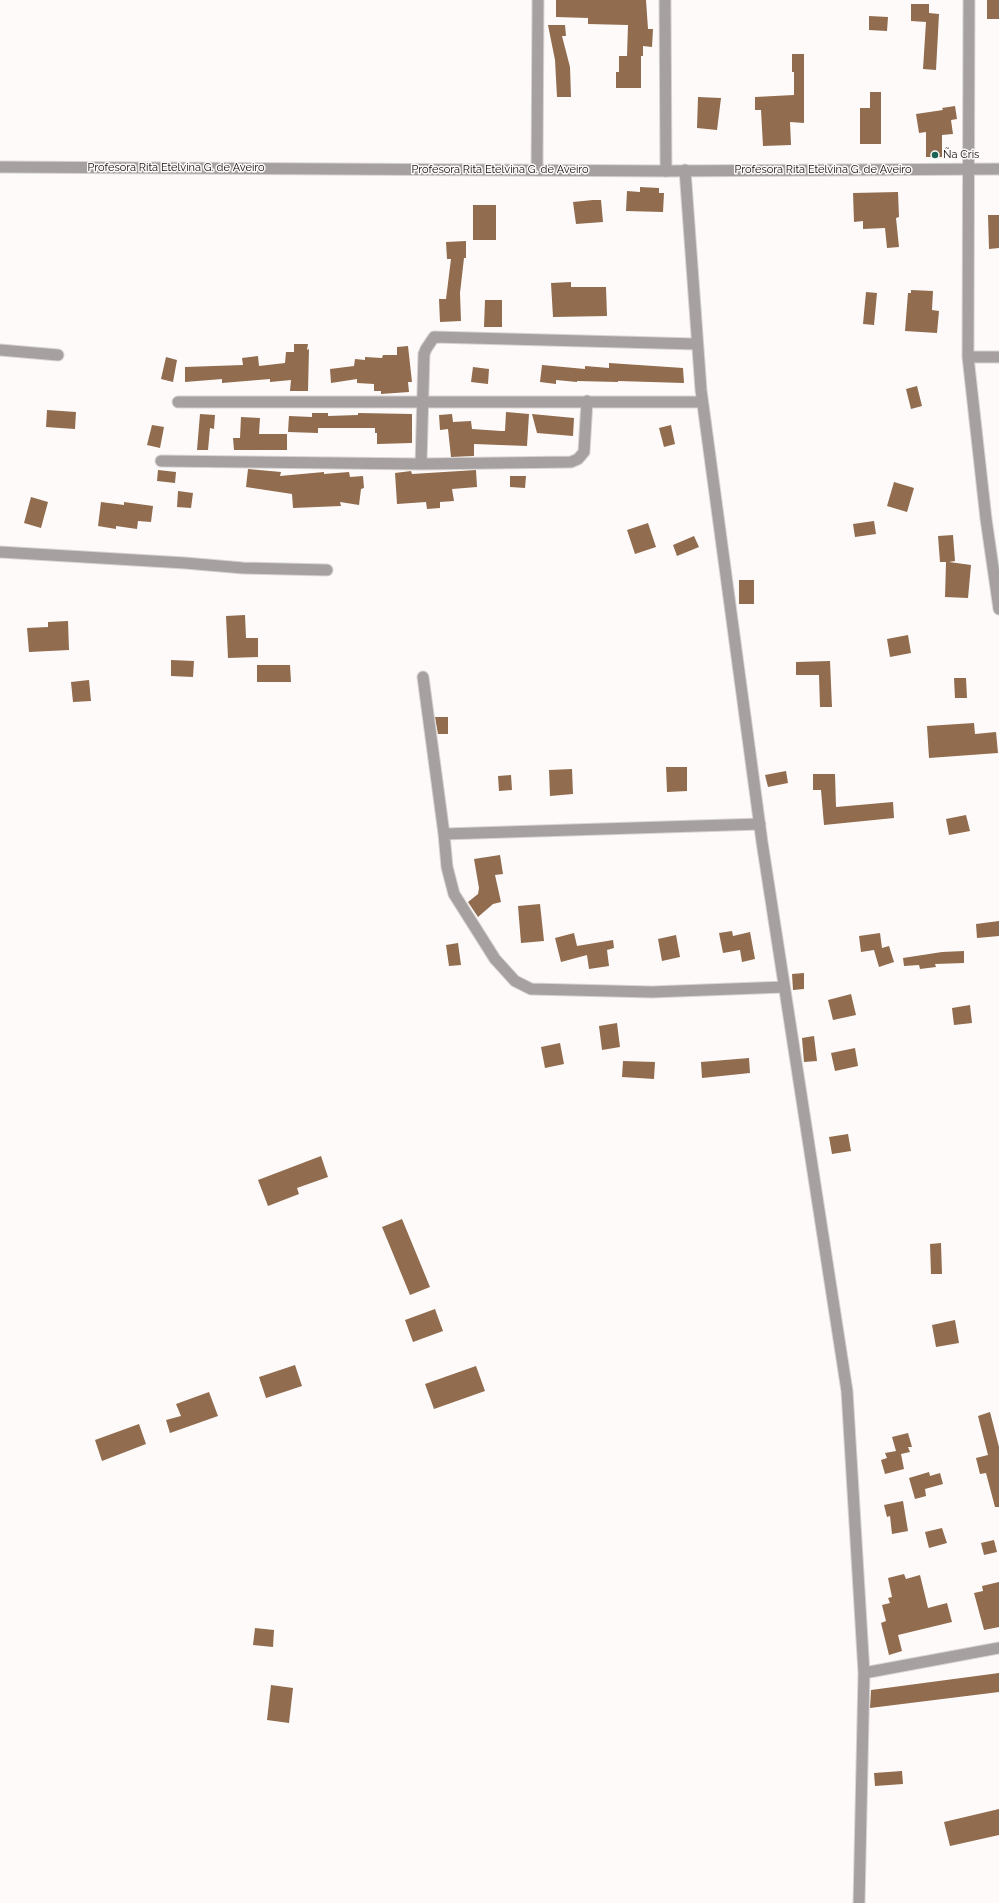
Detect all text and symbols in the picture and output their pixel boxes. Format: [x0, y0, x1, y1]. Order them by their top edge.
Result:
place label: Ña Cris [943, 148, 979, 162]
marker: Ña Cris [930, 150, 940, 160]
street label: Profesora Rita Etelvina G. de Aveiro [87, 161, 265, 175]
street label: Profesora Rita Etelvina G. de Aveiro [411, 163, 589, 177]
street label: Profesora Rita Etelvina G. de Aveiro [734, 163, 912, 177]

